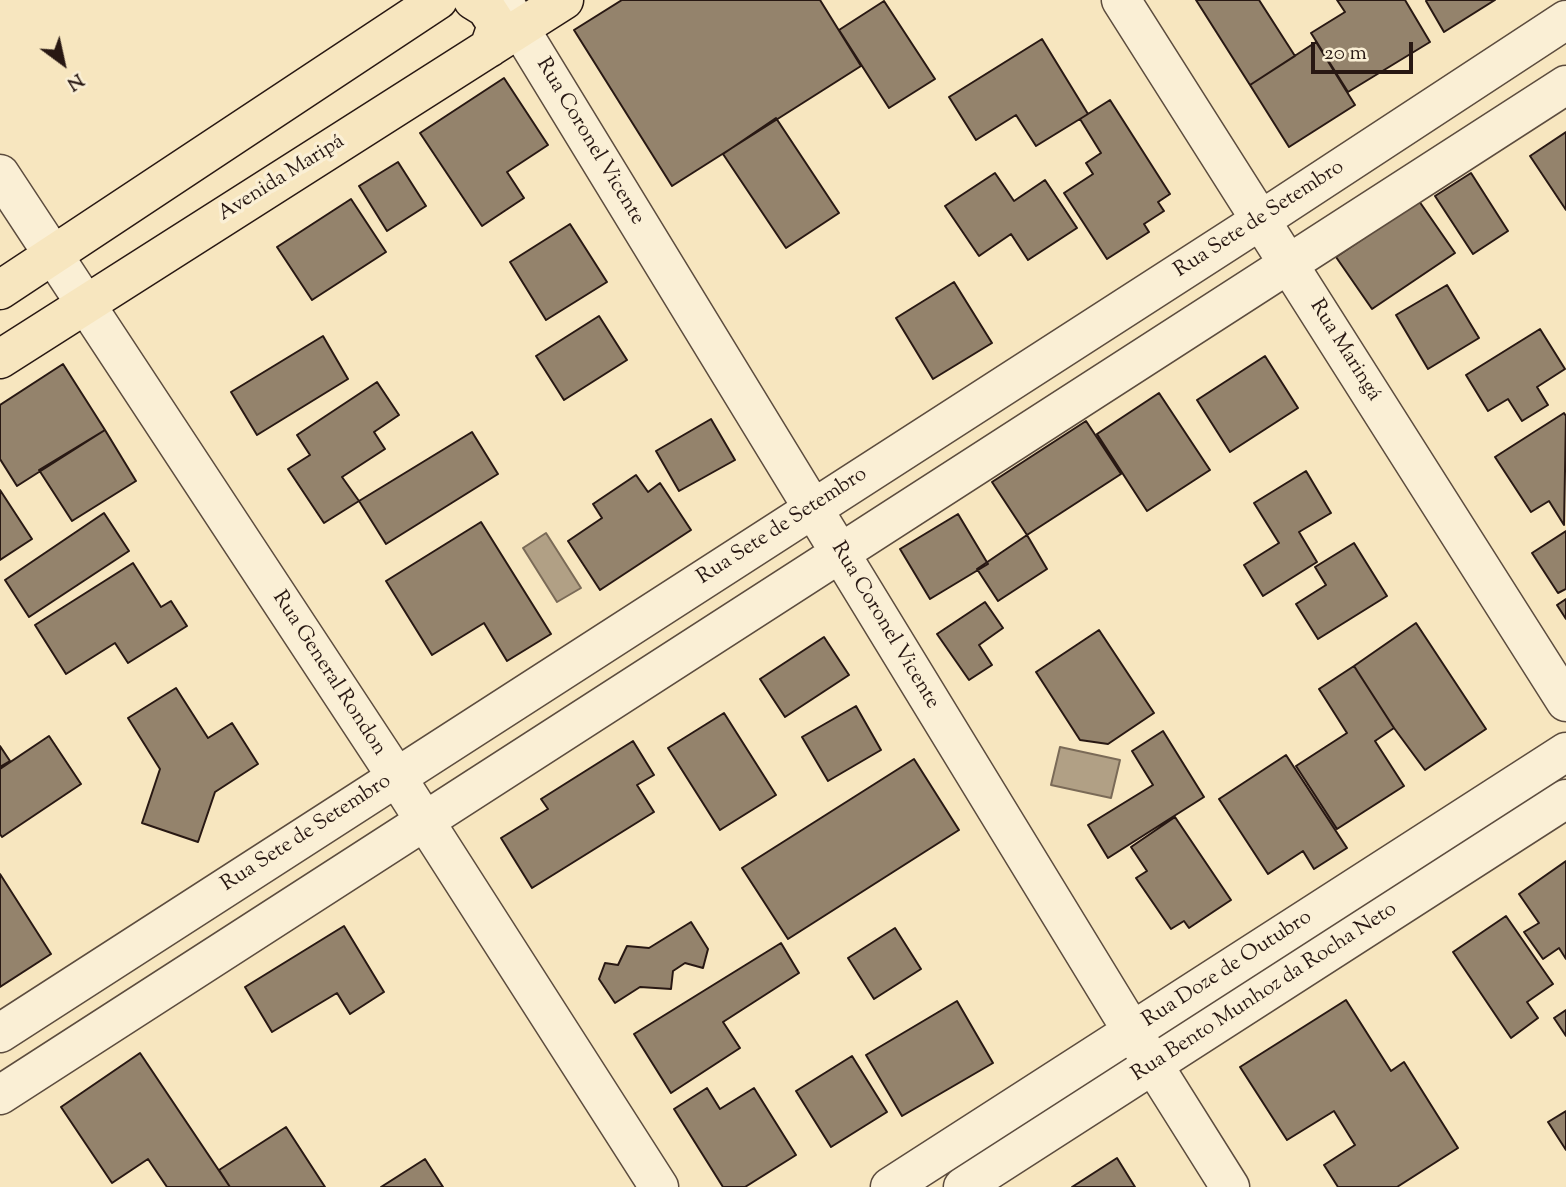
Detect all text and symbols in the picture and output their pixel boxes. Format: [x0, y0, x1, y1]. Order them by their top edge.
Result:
north arrow [28, 28, 98, 98]
scale bar [1314, 28, 1416, 72]
text: 20 m [1324, 39, 1367, 69]
street label: Rua Coronel Vicente [529, 54, 649, 230]
text: N [61, 66, 88, 96]
street label: Avenida Maripá [214, 130, 350, 228]
street label: Rua Sete de Setembro [1170, 156, 1350, 284]
street label: Rua Maringá [1303, 295, 1385, 407]
street label: Rua Sete de Setembro [693, 463, 873, 591]
street label: Rua Coronel Vicente [824, 538, 944, 714]
street label: Rua General Rondon [265, 587, 391, 761]
street label: Rua Sete de Setembro [217, 770, 397, 898]
street label: Rua Bento Munhoz da Rocha Neto [1128, 898, 1402, 1088]
street label: Rua Doze de Outubro [1139, 906, 1317, 1034]

